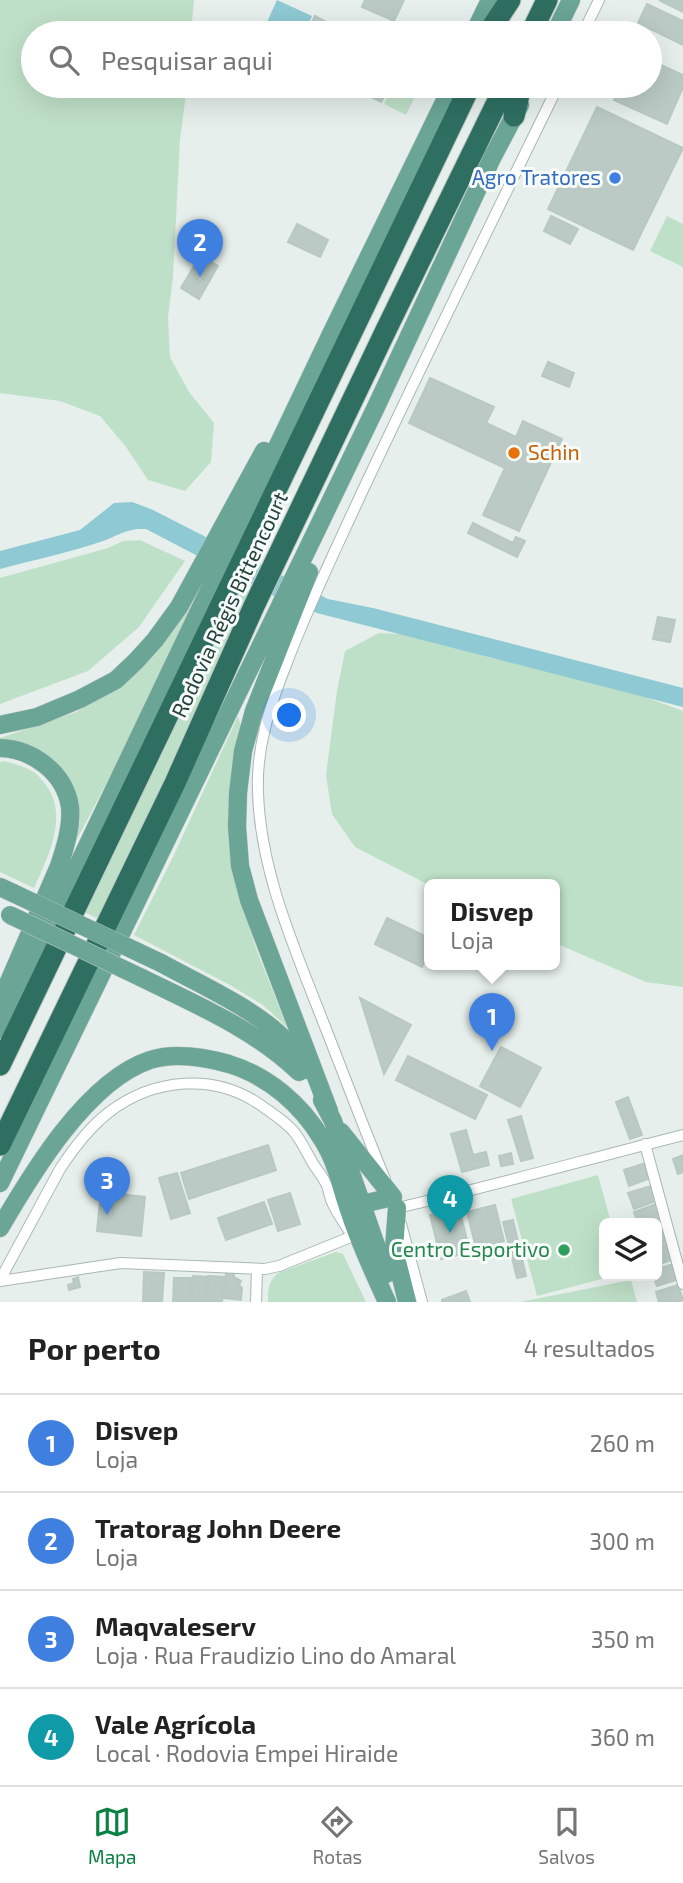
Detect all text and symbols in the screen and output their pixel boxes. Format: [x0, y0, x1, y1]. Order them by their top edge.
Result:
search box [21, 21, 662, 98]
icon: search [45, 41, 83, 79]
text: Pesquisar aqui [101, 44, 273, 75]
place label: Agro Tratores [472, 164, 601, 189]
marker: Agro Tratores [607, 170, 623, 186]
pin: 2 [177, 219, 223, 277]
place label: Schin [528, 439, 580, 464]
marker: Schin [506, 445, 522, 461]
street label: Rodovia Régis Bittencourt [165, 488, 292, 721]
your location [272, 698, 306, 732]
popup [424, 879, 560, 970]
text: Disvep [450, 895, 534, 926]
text: Loja [450, 926, 494, 954]
pin: 1 [469, 993, 515, 1051]
pin: 3 [84, 1157, 130, 1215]
pin: 4 [427, 1175, 473, 1233]
map controls [599, 1218, 662, 1281]
button: layers [599, 1218, 662, 1281]
place label: Centro Esportivo [391, 1236, 550, 1261]
marker: Centro Esportivo [556, 1242, 572, 1258]
text: Por perto [28, 1330, 161, 1366]
text: 4 resultados [524, 1334, 655, 1362]
text: Disvep [95, 1414, 178, 1445]
text: 1 [46, 1429, 56, 1457]
text: 260 m [590, 1429, 655, 1457]
text: Loja [95, 1445, 138, 1473]
text: Tratorag John Deere [95, 1512, 341, 1543]
text: 2 [44, 1527, 58, 1555]
text: 300 m [589, 1527, 655, 1555]
text: Loja [95, 1543, 138, 1571]
text: Maqvaleserv [95, 1610, 256, 1641]
text: 3 [44, 1625, 58, 1653]
text: 350 m [591, 1625, 655, 1653]
text: Loja · Rua Fraudizio Lino do Amaral [95, 1641, 456, 1669]
text: Vale Agrícola [95, 1708, 256, 1739]
text: 4 [44, 1723, 58, 1751]
text: 360 m [590, 1723, 655, 1751]
text: Local · Rodovia Empei Hiraide [95, 1739, 398, 1767]
tab: Mapa [88, 1803, 137, 1868]
tab: Rotas [313, 1803, 362, 1868]
tab: Salvos [538, 1803, 595, 1868]

